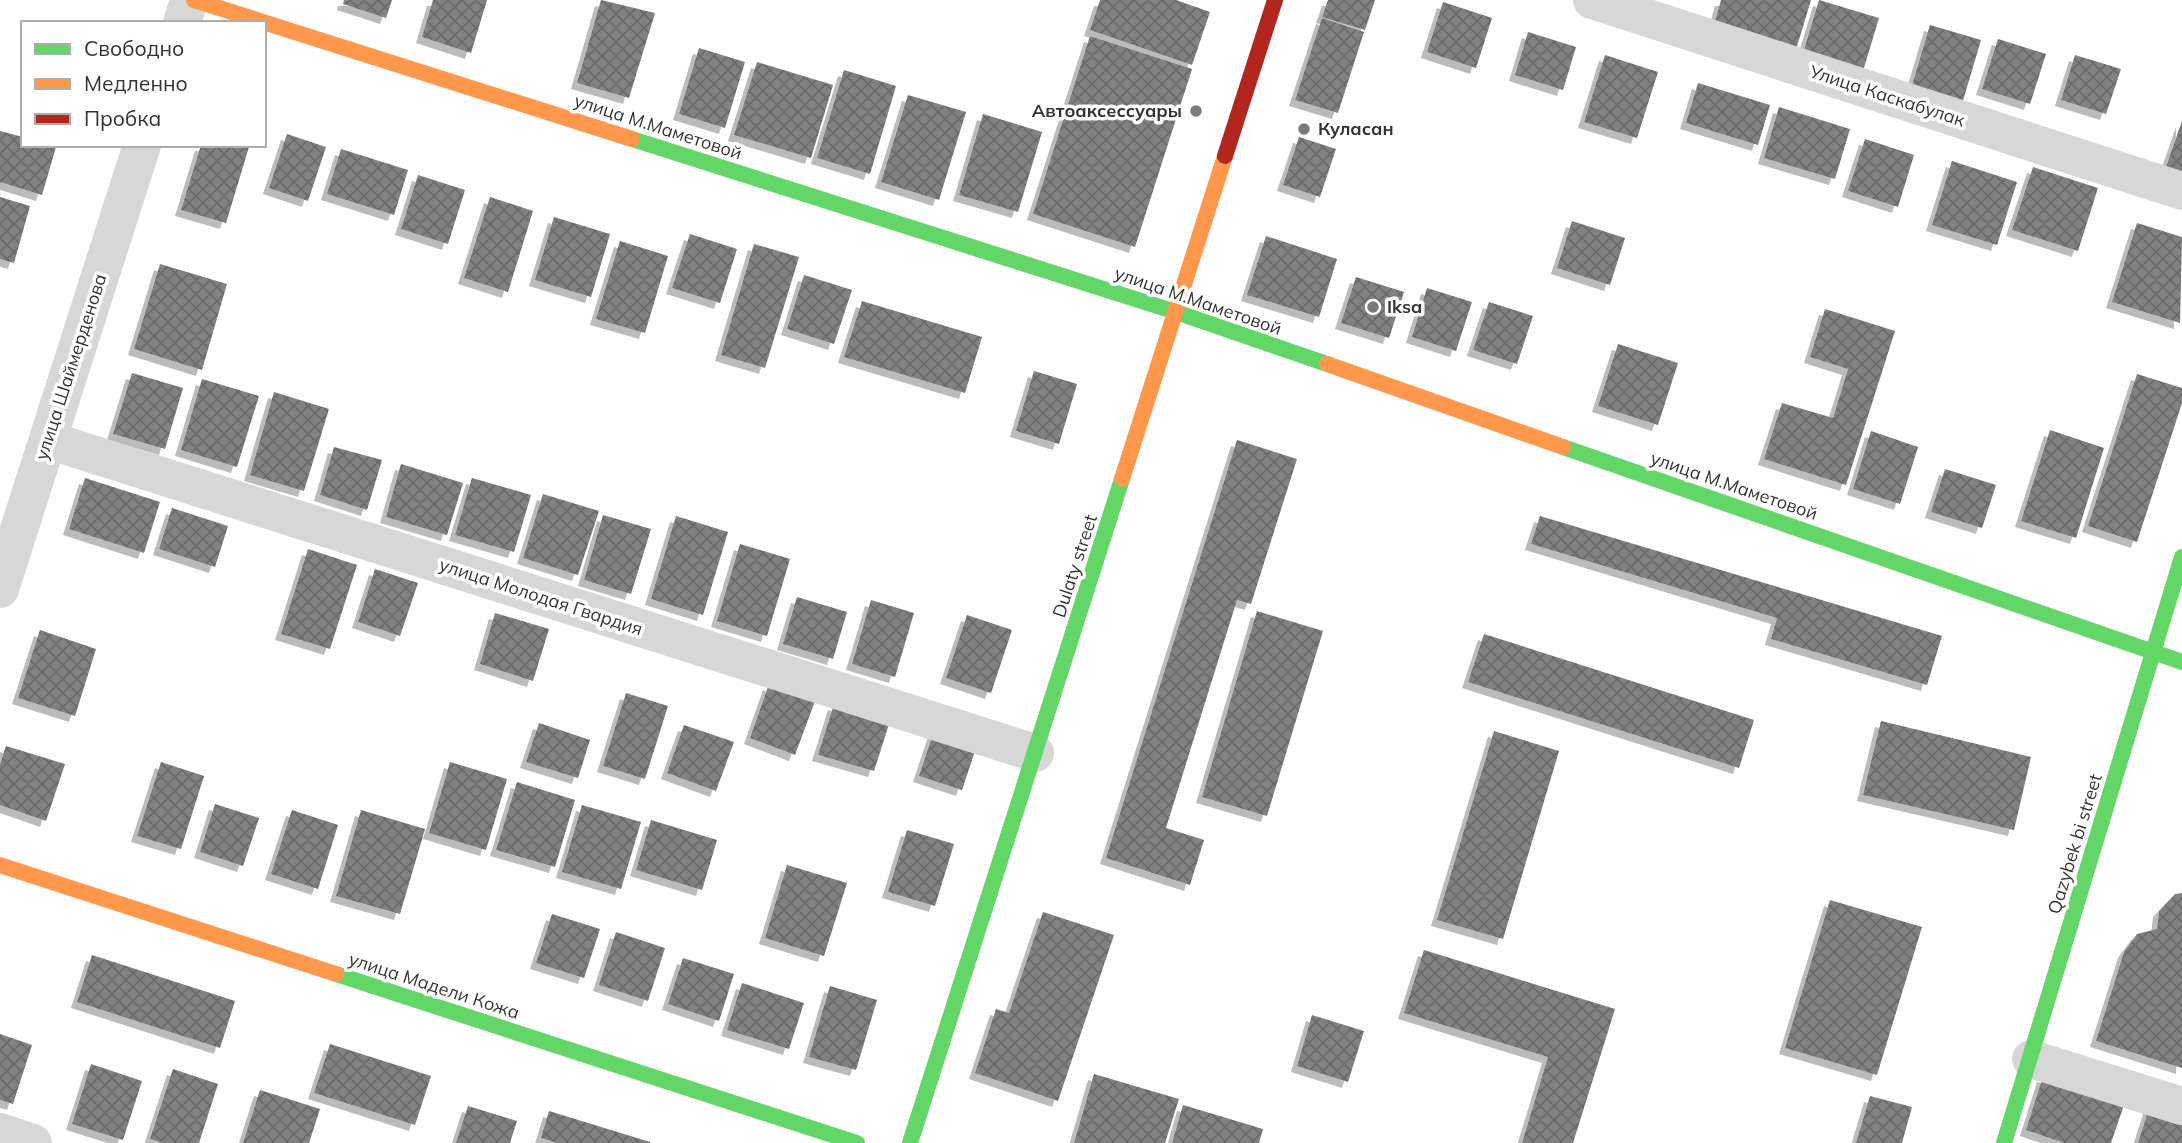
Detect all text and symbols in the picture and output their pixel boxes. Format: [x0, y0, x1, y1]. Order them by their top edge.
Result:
legend [21, 21, 266, 147]
text: Свободно [84, 35, 184, 61]
street label: Улица Каскабулак [1806, 59, 1968, 132]
text: Медленно [84, 70, 188, 96]
street label: улица М.Маметовой [571, 89, 745, 165]
place label: Автоаксессуары [1032, 99, 1182, 122]
marker: Автоаксессуары [1188, 103, 1204, 119]
text: Пробка [84, 105, 161, 131]
place label: Куласан [1318, 117, 1394, 140]
marker: Куласан [1296, 121, 1312, 137]
street label: улица М.Маметовой [1112, 261, 1285, 340]
street label: улица Шаймерденова [30, 271, 112, 463]
place label: Iksa [1387, 295, 1422, 318]
marker: Iksa [1365, 299, 1381, 315]
street label: улица М.Маметовой [1648, 446, 1821, 525]
street label: Dulaty street [1047, 511, 1102, 620]
street label: улица Молодая Гвардия [437, 553, 646, 640]
street label: Qazybek bi street [2042, 771, 2107, 917]
street label: улица Мадели Кожа [346, 947, 522, 1024]

